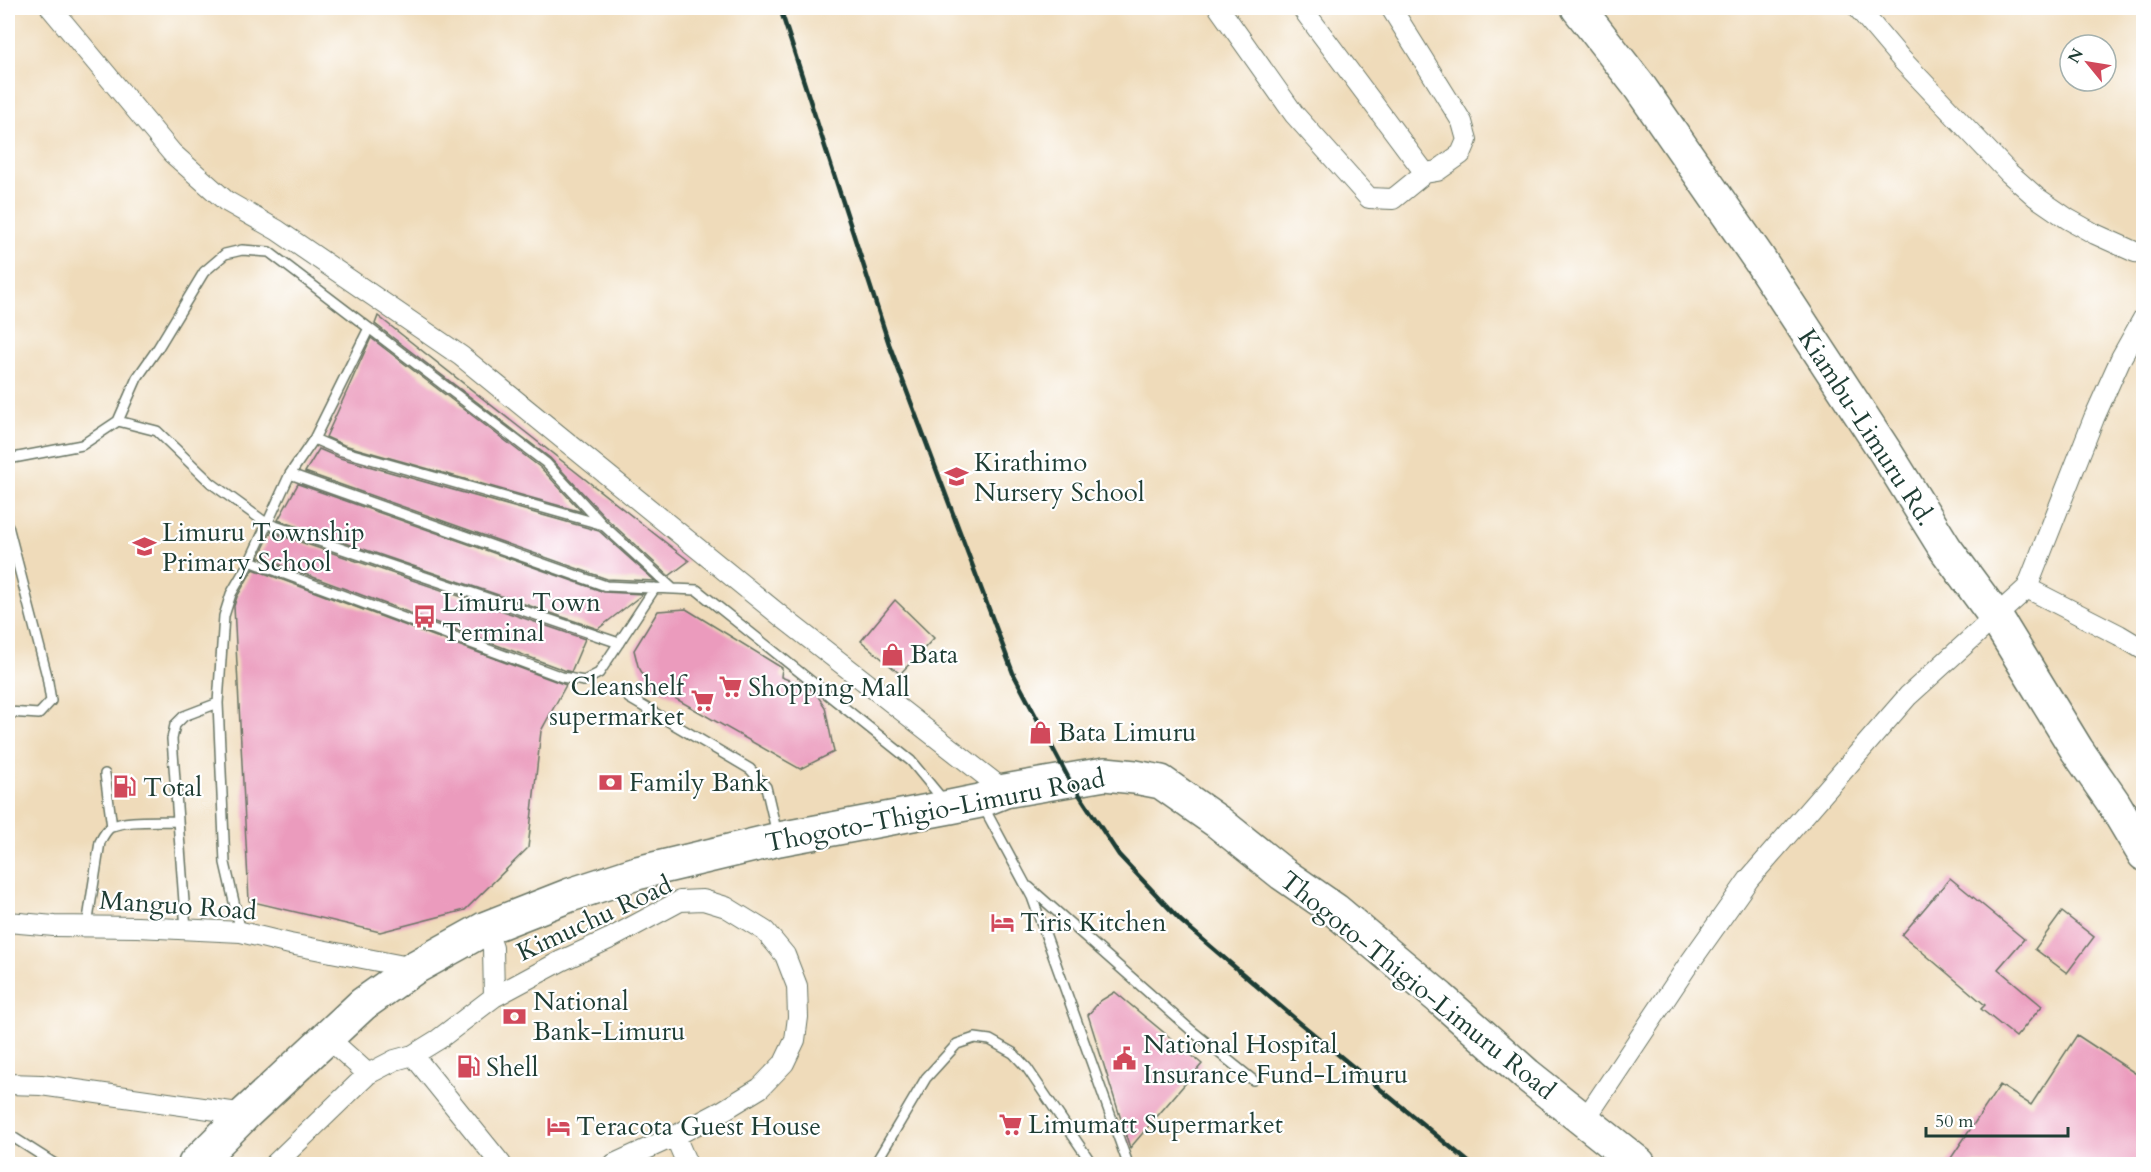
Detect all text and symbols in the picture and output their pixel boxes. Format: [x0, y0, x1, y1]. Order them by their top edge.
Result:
north arrow [2058, 33, 2118, 93]
text: N [2063, 44, 2089, 68]
street label: Kiambu-Limuru Rd. [1790, 322, 1943, 532]
place label: Kirathimo Nursery School [974, 445, 1145, 510]
school or university icon: Kirathimo Nursery School [943, 464, 969, 490]
place label: Limuru Township Primary School [162, 515, 365, 580]
school or university icon: Limuru Township Primary School [131, 534, 157, 560]
place label: Limuru Town Terminal [442, 585, 601, 650]
bus stop icon: Limuru Town Terminal [411, 604, 437, 630]
place label: Bata [910, 637, 958, 672]
shop icon: Bata [879, 641, 905, 667]
place label: Cleanshelf supermarket [549, 669, 688, 734]
place label: Shopping Mall [748, 670, 910, 705]
supermarket icon: Shopping Mall [717, 674, 743, 700]
supermarket icon: Cleanshelf supermarket [689, 688, 715, 714]
place label: Bata Limuru [1058, 715, 1196, 750]
shop icon: Bata Limuru [1027, 719, 1053, 745]
street label: Thogoto-Thigio-Limuru Road [762, 760, 1108, 861]
place label: Family Bank [629, 765, 769, 800]
bank icon: Family Bank [598, 769, 624, 795]
place label: Total [143, 770, 203, 805]
fuel station icon: Total [112, 774, 138, 800]
street label: Thogoto-Thigio-Limuru Road [1273, 863, 1563, 1108]
street label: Kimuchu Road [511, 867, 678, 970]
street label: Manguo Road [98, 883, 258, 928]
place label: Tiris Kitchen [1020, 905, 1167, 940]
hotel icon: Tiris Kitchen [989, 909, 1015, 935]
place label: National Bank-Limuru [533, 984, 685, 1049]
bank icon: National Bank-Limuru [502, 1003, 528, 1029]
place label: National Hospital Insurance Fund-Limuru [1143, 1027, 1408, 1092]
public building icon: National Hospital Insurance Fund-Limuru [1112, 1046, 1138, 1072]
place label: Shell [486, 1050, 539, 1085]
fuel station icon: Shell [455, 1054, 481, 1080]
scale bar [1926, 1100, 2068, 1138]
place label: Limumatt Supermarket [1028, 1107, 1283, 1142]
place label: Teracota Guest House [576, 1109, 821, 1144]
text: 50 m [1935, 1109, 1974, 1134]
supermarket icon: Limumatt Supermarket [997, 1111, 1023, 1137]
hotel icon: Teracota Guest House [545, 1113, 571, 1139]

